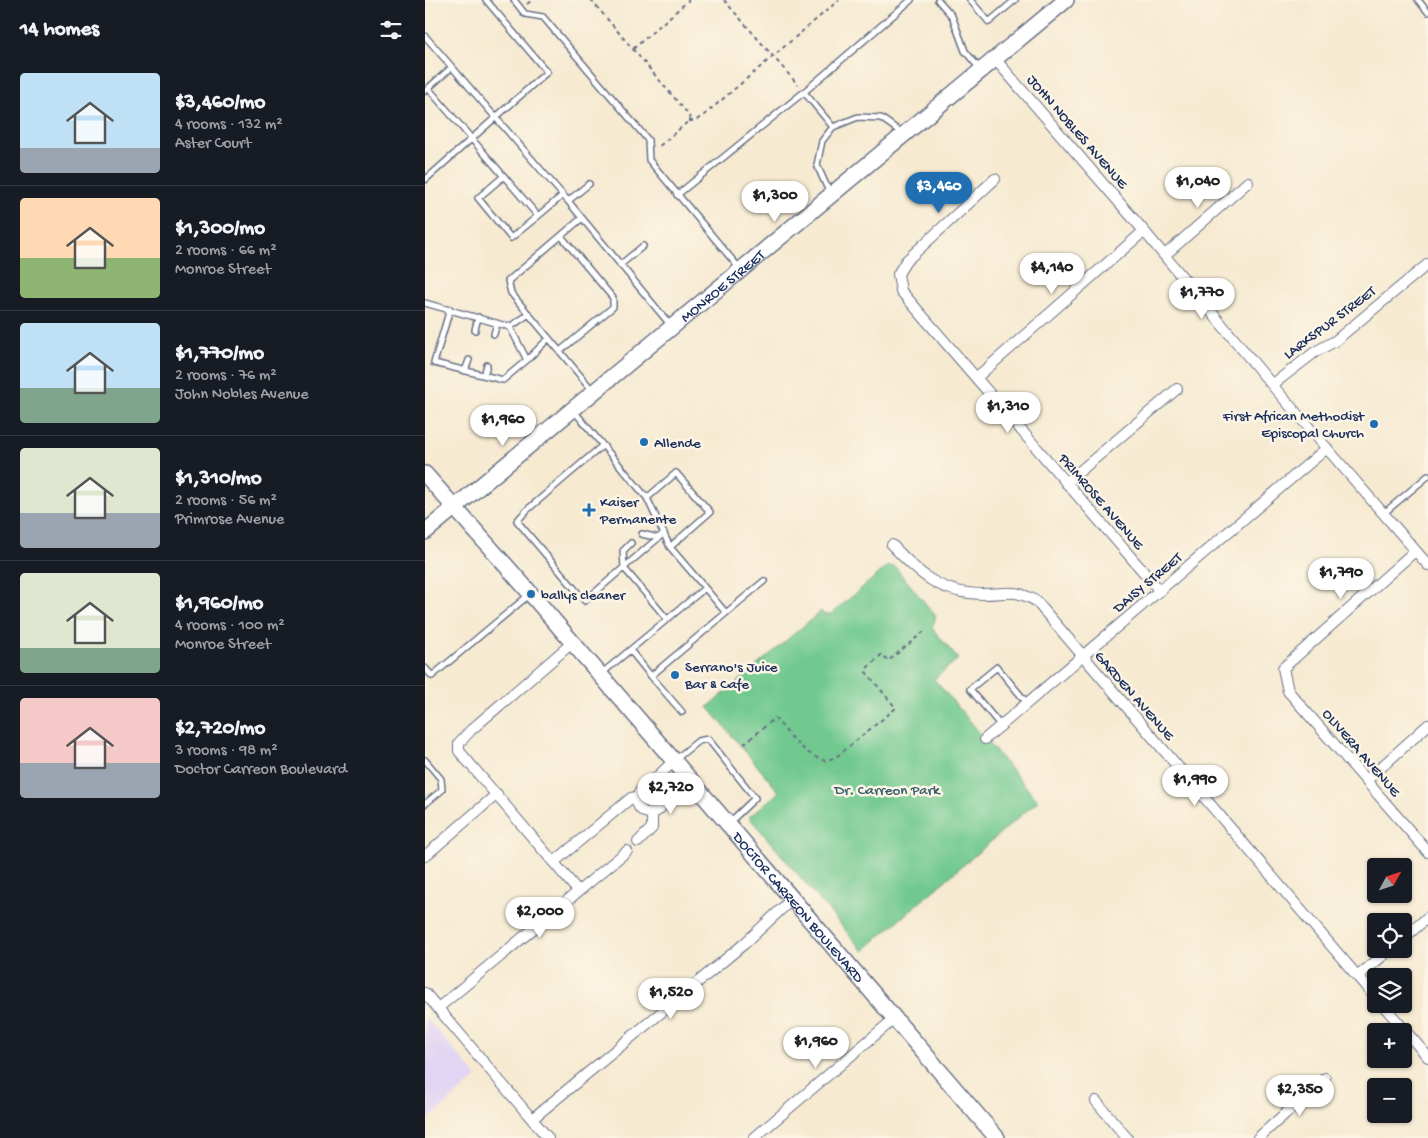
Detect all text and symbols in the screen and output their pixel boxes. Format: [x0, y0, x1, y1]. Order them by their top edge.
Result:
icon: filters [377, 16, 405, 44]
text: 14 homes [20, 18, 99, 43]
street label: JOHN NOBLES AVENUE [1022, 72, 1131, 193]
text: $3,460/mo [175, 91, 265, 116]
icon: home [60, 93, 120, 153]
text: 4 rooms · 132 m² [175, 116, 283, 135]
text: Aster Court [175, 135, 251, 154]
pin: $1,040 [1157, 166, 1239, 209]
pin: $3,460 [898, 172, 980, 214]
text: $1,040 [1176, 173, 1220, 192]
text: $3,460 [916, 178, 962, 197]
pin: $1,300 [734, 180, 816, 223]
text: $1,300 [752, 187, 798, 206]
text: $1,300/mo [175, 217, 265, 242]
icon: home [60, 218, 120, 278]
text: 2 rooms · 66 m² [175, 242, 276, 261]
street label: MONROE STREET [677, 246, 770, 327]
pin: $4,140 [1011, 252, 1093, 295]
text: $4,140 [1031, 259, 1073, 278]
text: Monroe Street [175, 261, 271, 280]
pin: $1,770 [1161, 278, 1243, 320]
street label: LARKSPUR STREET [1281, 282, 1381, 364]
text: $1,770 [1180, 284, 1224, 303]
text: $1,770/mo [175, 342, 264, 367]
icon: home [60, 343, 120, 403]
text: 2 rooms · 76 m² [175, 367, 277, 386]
text: John Nobles Avenue [175, 386, 309, 405]
pin: $1,310 [967, 392, 1049, 434]
text: $1,310 [987, 398, 1029, 417]
pin: $1,960 [462, 404, 544, 447]
place label: First African Methodist Episcopal Church [1222, 408, 1366, 443]
text: $1,960 [481, 411, 525, 430]
marker: First African Methodist Episcopal Church [1368, 418, 1380, 430]
place label: Allende [654, 435, 701, 453]
marker: Allende [638, 436, 650, 448]
street label: PRIMROSE AVENUE [1053, 450, 1147, 554]
text: $1,310/mo [175, 467, 262, 492]
icon: home [60, 468, 120, 528]
text: 2 rooms · 56 m² [175, 492, 277, 511]
place label: Kaiser Permanente [599, 494, 676, 529]
marker: Kaiser Permanente [582, 503, 596, 517]
text: Primrose Avenue [175, 511, 284, 530]
street label: DAISY STREET [1109, 549, 1187, 618]
pin: $1,790 [1300, 558, 1382, 600]
text: $1,790 [1319, 564, 1363, 583]
place label: ballys cleaner [541, 587, 627, 605]
marker: ballys cleaner [525, 588, 537, 600]
text: $1,960/mo [175, 592, 263, 617]
icon: home [60, 593, 120, 653]
text: 4 rooms · 100 m² [175, 617, 285, 636]
text: Monroe Street [175, 636, 271, 655]
street label: GARDEN AVENUE [1090, 648, 1178, 745]
place label: Serrano's Juice Bar & Cafe [684, 659, 778, 694]
marker: Serrano's Juice Bar & Cafe [669, 669, 681, 681]
street label: OLIVERA AVENUE [1317, 706, 1404, 801]
text: $2,720/mo [175, 717, 265, 742]
icon: home [60, 718, 120, 778]
text: 3 rooms · 98 m² [175, 742, 277, 761]
text: Doctor Carreon Boulevard [175, 761, 347, 780]
pin: $1,990 [1154, 764, 1236, 807]
text: $1,990 [1173, 771, 1217, 790]
pin: $2,720 [630, 772, 712, 815]
text: $2,720 [648, 779, 694, 798]
park label: Dr. Carreon Park [833, 782, 941, 800]
street label: DOCTOR CARREON BOULEVARD [727, 828, 867, 987]
north arrow [1367, 858, 1413, 902]
map controls [1367, 858, 1412, 1123]
pin: $2,000 [499, 896, 581, 939]
text: $2,000 [516, 903, 564, 922]
button: locate [1367, 913, 1412, 958]
button: layers [1367, 968, 1412, 1013]
pin: $1,520 [630, 978, 712, 1020]
text: $1,520 [649, 984, 693, 1003]
button: + [1367, 1023, 1412, 1068]
pin: $1,960 [775, 1026, 857, 1069]
text: $1,960 [794, 1033, 838, 1052]
pin: $2,350 [1259, 1074, 1341, 1117]
button: − [1367, 1078, 1412, 1123]
text: $2,350 [1277, 1081, 1323, 1100]

